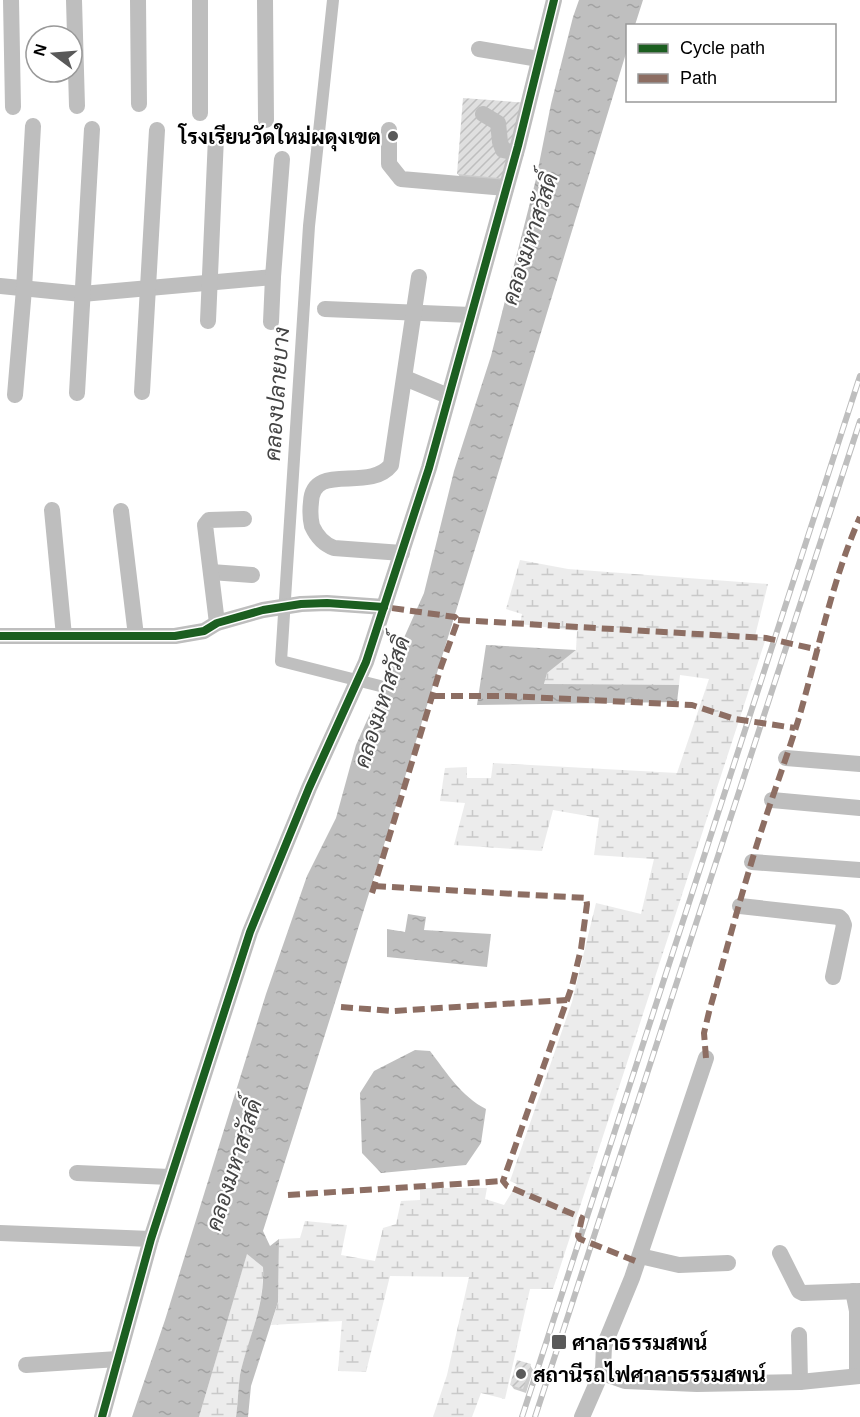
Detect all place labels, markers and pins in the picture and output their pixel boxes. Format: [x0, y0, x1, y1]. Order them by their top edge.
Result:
place label: โรงเรียนวัดใหม่ผดุงเขต [177, 123, 381, 152]
marker: โรงเรียนวัดใหม่ผดุงเขต [386, 129, 400, 143]
place label: ศาลาธรรมสพน์ [572, 1330, 708, 1354]
marker: ศาลาธรรมสพน์ [550, 1333, 568, 1351]
place label: สถานีรถไฟศาลาธรรมสพน์ [533, 1361, 767, 1386]
marker: สถานีรถไฟศาลาธรรมสพน์ [514, 1367, 528, 1381]

